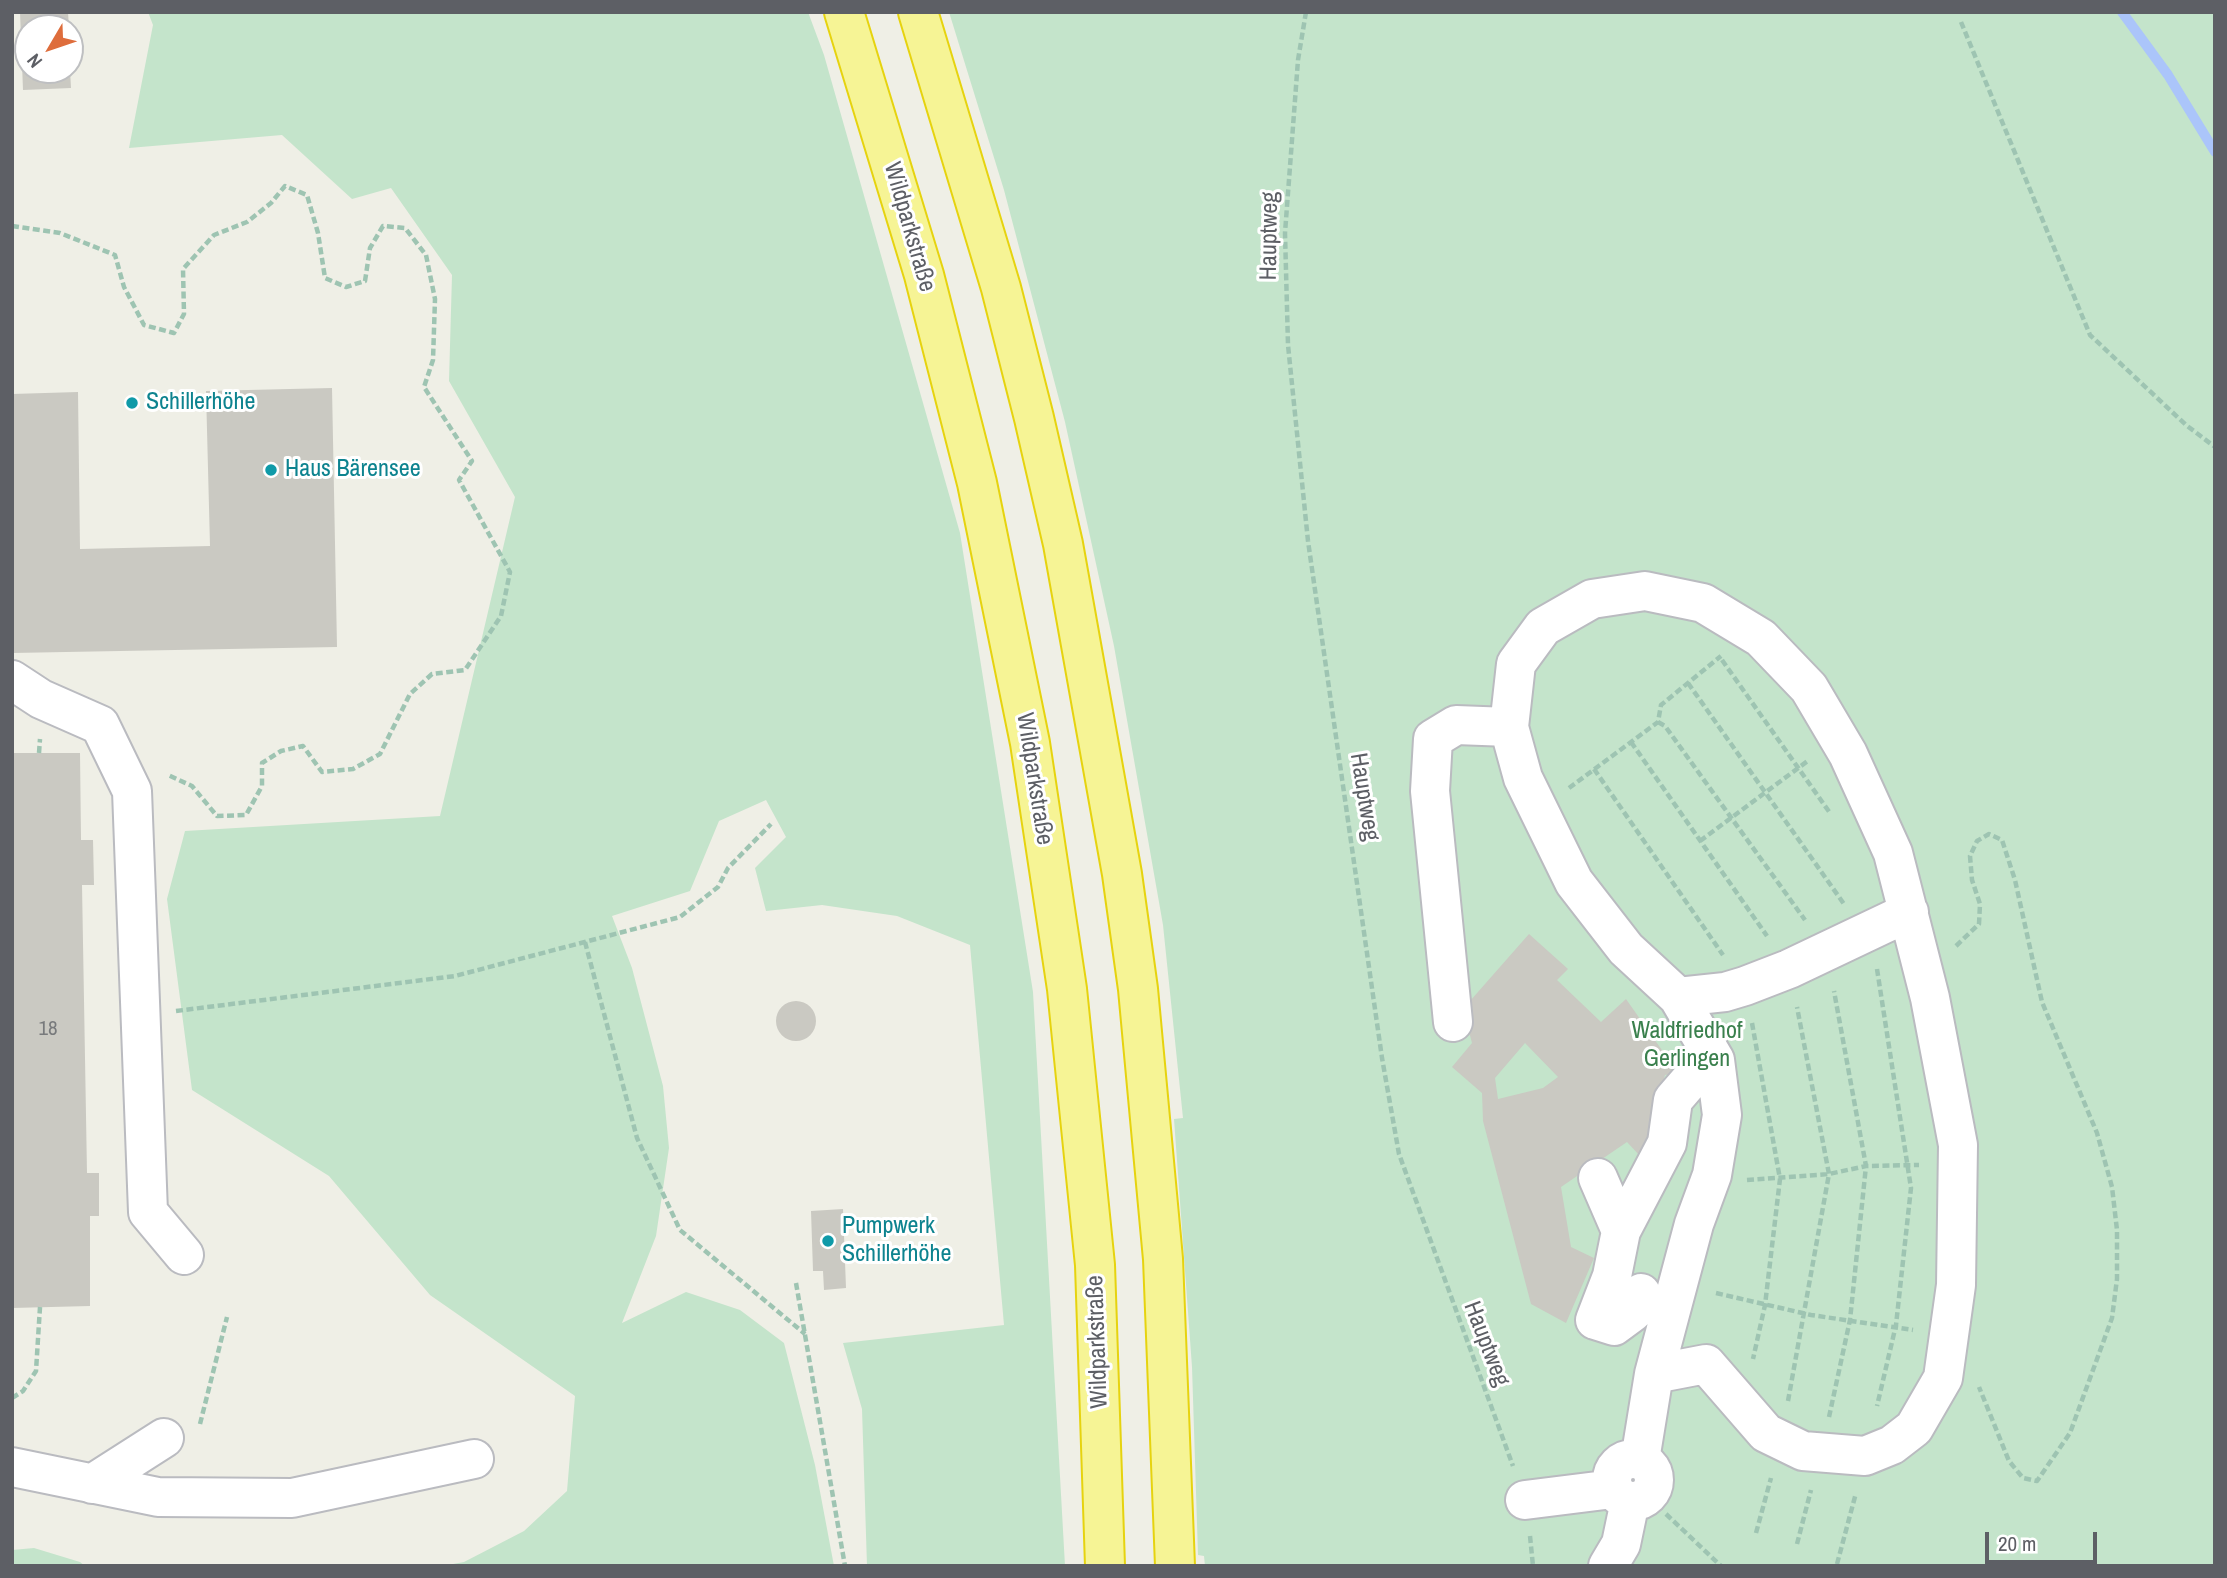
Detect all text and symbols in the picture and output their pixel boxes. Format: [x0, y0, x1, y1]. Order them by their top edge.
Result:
north arrow [14, 14, 84, 84]
text: N [21, 48, 48, 74]
street label: Wildparkstraße [877, 159, 941, 295]
street label: Hauptweg [1255, 191, 1285, 281]
place label: Schillerhöhe [146, 389, 255, 417]
marker: Schillerhöhe [124, 395, 140, 411]
place label: Haus Bärensee [285, 456, 421, 484]
marker: Haus Bärensee [263, 462, 279, 478]
street label: Wildparkstraße [1009, 711, 1059, 847]
street label: Hauptweg [1343, 751, 1385, 843]
house number: 18 [38, 1016, 58, 1042]
park label: Waldfriedhof Gerlingen [1632, 1018, 1742, 1074]
place label: Pumpwerk Schillerhöhe [842, 1213, 951, 1269]
marker: Pumpwerk Schillerhöhe [820, 1233, 836, 1249]
street label: Wildparkstraße [1081, 1275, 1115, 1409]
street label: Hauptweg [1457, 1297, 1515, 1391]
scale bar [1989, 1518, 2101, 1562]
text: 20 m [1998, 1529, 2036, 1558]

